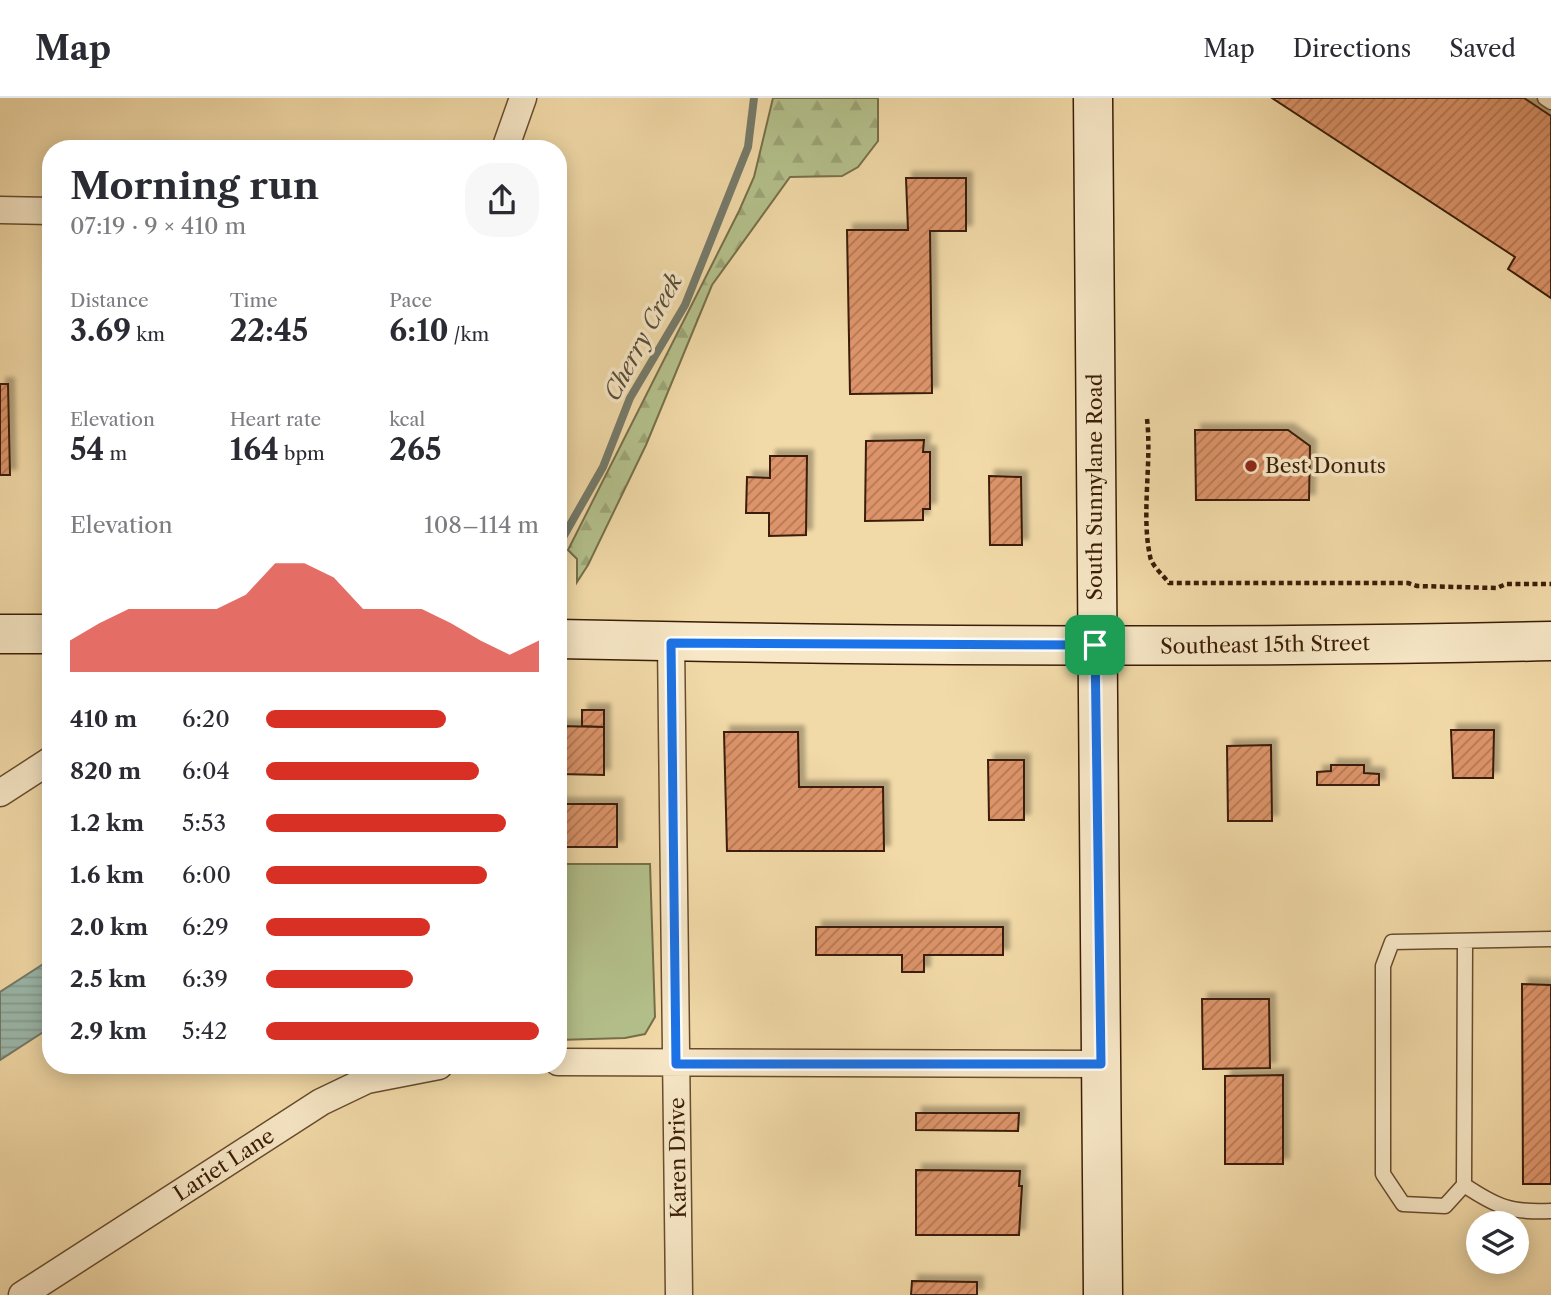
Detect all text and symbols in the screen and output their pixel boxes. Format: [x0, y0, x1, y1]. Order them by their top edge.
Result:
text: Map [35, 28, 111, 69]
text: Map [1203, 34, 1255, 63]
text: Directions [1293, 34, 1411, 63]
text: Saved [1449, 34, 1516, 63]
text: Morning run [70, 162, 319, 209]
button: share [465, 163, 539, 237]
text: 07:19 · 9 × 410 m [70, 212, 246, 240]
water label: Cherry Creek [598, 269, 688, 405]
text: Distance [70, 289, 149, 312]
text: Time [230, 289, 278, 312]
text: Pace [389, 289, 432, 312]
text: 3.69 [70, 312, 131, 349]
text: 22:45 [230, 312, 308, 349]
text: 6:10 [389, 312, 449, 349]
text: km [131, 323, 165, 346]
text: /km [449, 323, 489, 346]
street label: South Sunnylane Road [1082, 373, 1107, 601]
text: Elevation [70, 408, 155, 431]
text: Heart rate [230, 408, 321, 431]
text: kcal [389, 408, 425, 431]
text: 54 [70, 431, 104, 468]
text: 164 [230, 431, 279, 468]
text: 265 [389, 431, 442, 468]
text: m [104, 442, 127, 465]
text: bpm [279, 442, 325, 465]
place label: Best Donuts [1265, 453, 1386, 478]
marker: Best Donuts [1243, 458, 1259, 474]
text: Elevation [70, 511, 173, 539]
text: 108–114 m [424, 511, 539, 539]
pin [1065, 615, 1125, 675]
icon: arrive [1076, 626, 1114, 664]
street label: Southeast 15th Street [1160, 630, 1371, 659]
text: 410 m [70, 705, 137, 733]
text: 6:20 [182, 705, 230, 733]
text: 820 m [70, 757, 141, 785]
text: 6:04 [182, 757, 230, 785]
text: 1.2 km [70, 809, 144, 837]
text: 5:53 [182, 809, 226, 837]
text: 1.6 km [70, 861, 144, 889]
text: 6:00 [182, 861, 231, 889]
text: 2.0 km [70, 913, 148, 941]
text: 6:29 [182, 913, 229, 941]
text: 2.5 km [70, 965, 146, 993]
text: 6:39 [182, 965, 228, 993]
text: 2.9 km [70, 1017, 147, 1045]
text: 5:42 [182, 1017, 227, 1045]
street label: Karen Drive [664, 1097, 691, 1219]
street label: Lariet Lane [169, 1123, 279, 1206]
map controls [1466, 1211, 1529, 1274]
button: layers [1466, 1211, 1529, 1274]

